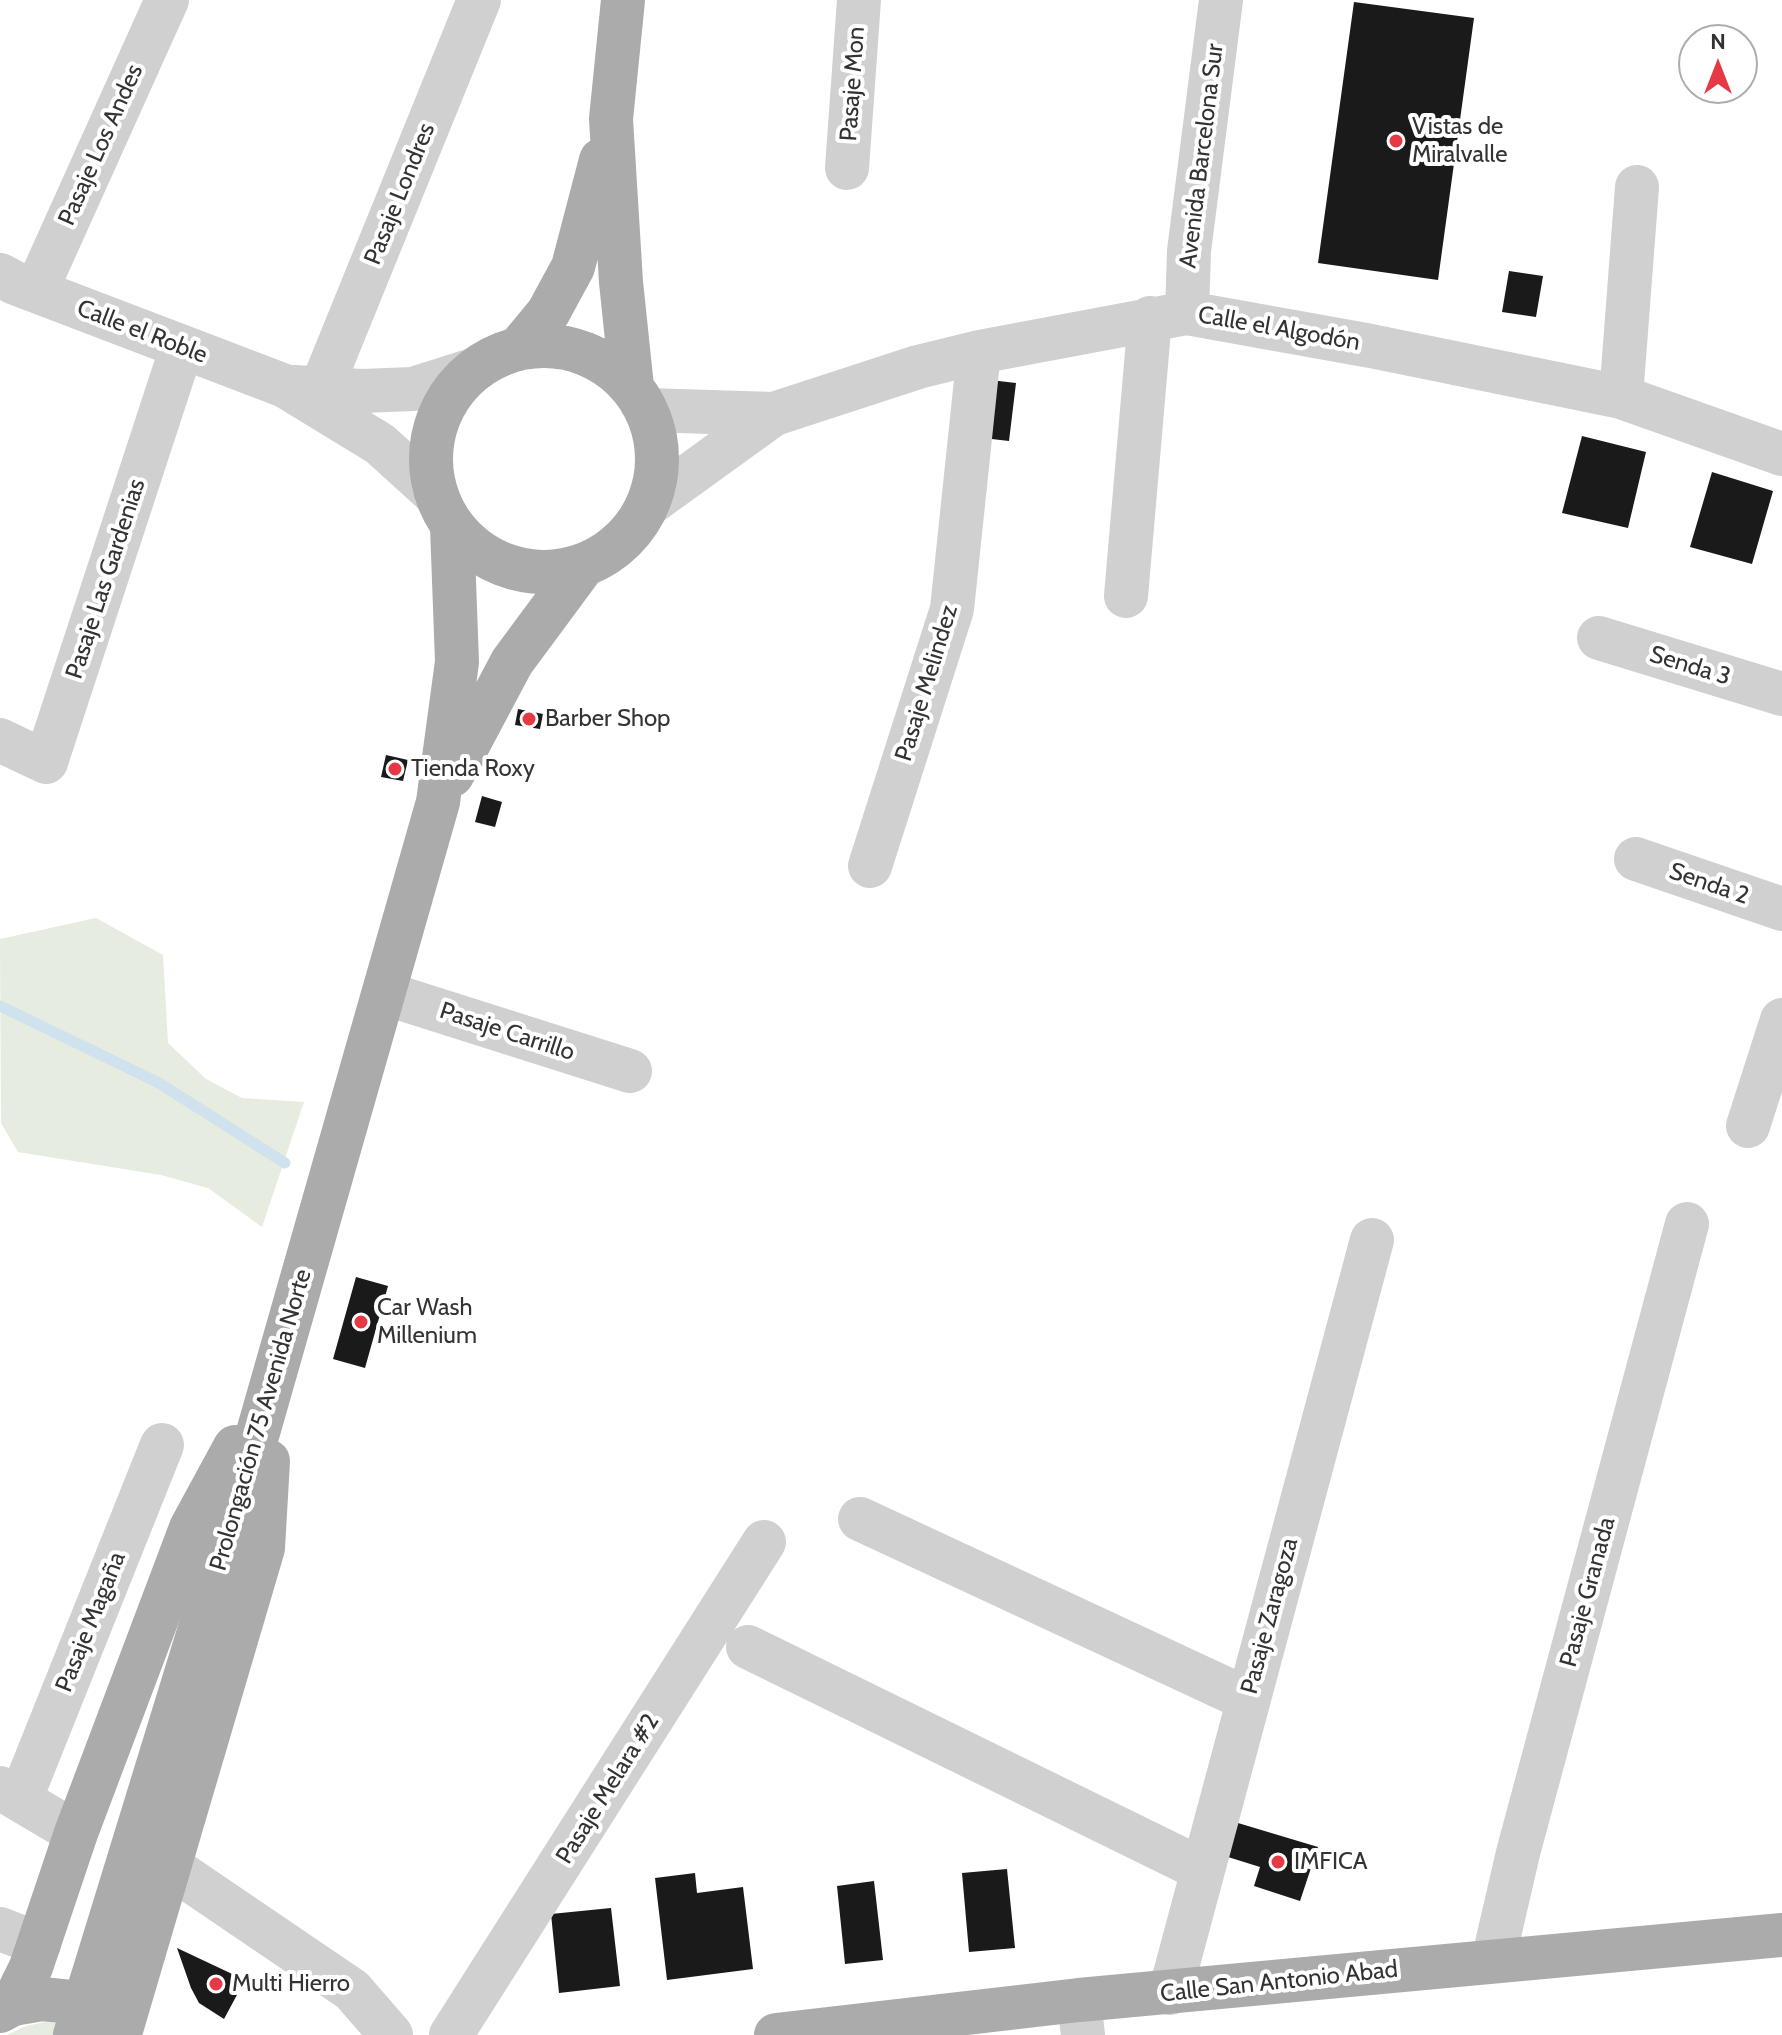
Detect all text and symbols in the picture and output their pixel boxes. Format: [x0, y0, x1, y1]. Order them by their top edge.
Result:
north arrow [1678, 24, 1758, 104]
street label: Pasaje Mon [835, 26, 871, 142]
text: N [1710, 28, 1726, 55]
street label: Avenida Barcelona Sur [1174, 42, 1230, 270]
street label: Pasaje Los Andes [53, 60, 149, 230]
place label: Vistas de Miralvalle [1412, 113, 1507, 169]
street label: Pasaje Londres [358, 119, 442, 269]
marker: Vistas de Miralvalle [1387, 132, 1405, 150]
street label: Calle el Roble [73, 294, 211, 370]
street label: Calle el Algodón [1196, 301, 1362, 357]
street label: Pasaje Las Gardenias [60, 475, 152, 683]
street label: Pasaje Melindez [890, 601, 964, 765]
street label: Senda 3 [1646, 640, 1734, 692]
place label: Barber Shop [545, 705, 670, 733]
marker: Barber Shop [520, 710, 538, 728]
place label: Tienda Roxy [411, 755, 535, 783]
marker: Tienda Roxy [386, 760, 404, 778]
street label: Senda 2 [1665, 857, 1753, 911]
street label: Pasaje Carrillo [436, 997, 578, 1067]
street label: Prolongación 75 Avenida Norte [204, 1266, 318, 1574]
place label: Car Wash Millenium [377, 1294, 477, 1350]
marker: Car Wash Millenium [352, 1313, 370, 1331]
street label: Pasaje Granada [1554, 1514, 1622, 1670]
street label: Pasaje Zaragoza [1235, 1535, 1305, 1697]
street label: Pasaje Magaña [50, 1548, 132, 1696]
street label: Pasaje Melara #2 [550, 1709, 666, 1869]
place label: IMFICA [1294, 1848, 1368, 1876]
marker: IMFICA [1269, 1853, 1287, 1871]
street label: Calle San Antonio Abad [1159, 1955, 1399, 2009]
place label: Multi Hierro [232, 1970, 350, 1998]
marker: Multi Hierro [207, 1975, 225, 1993]

